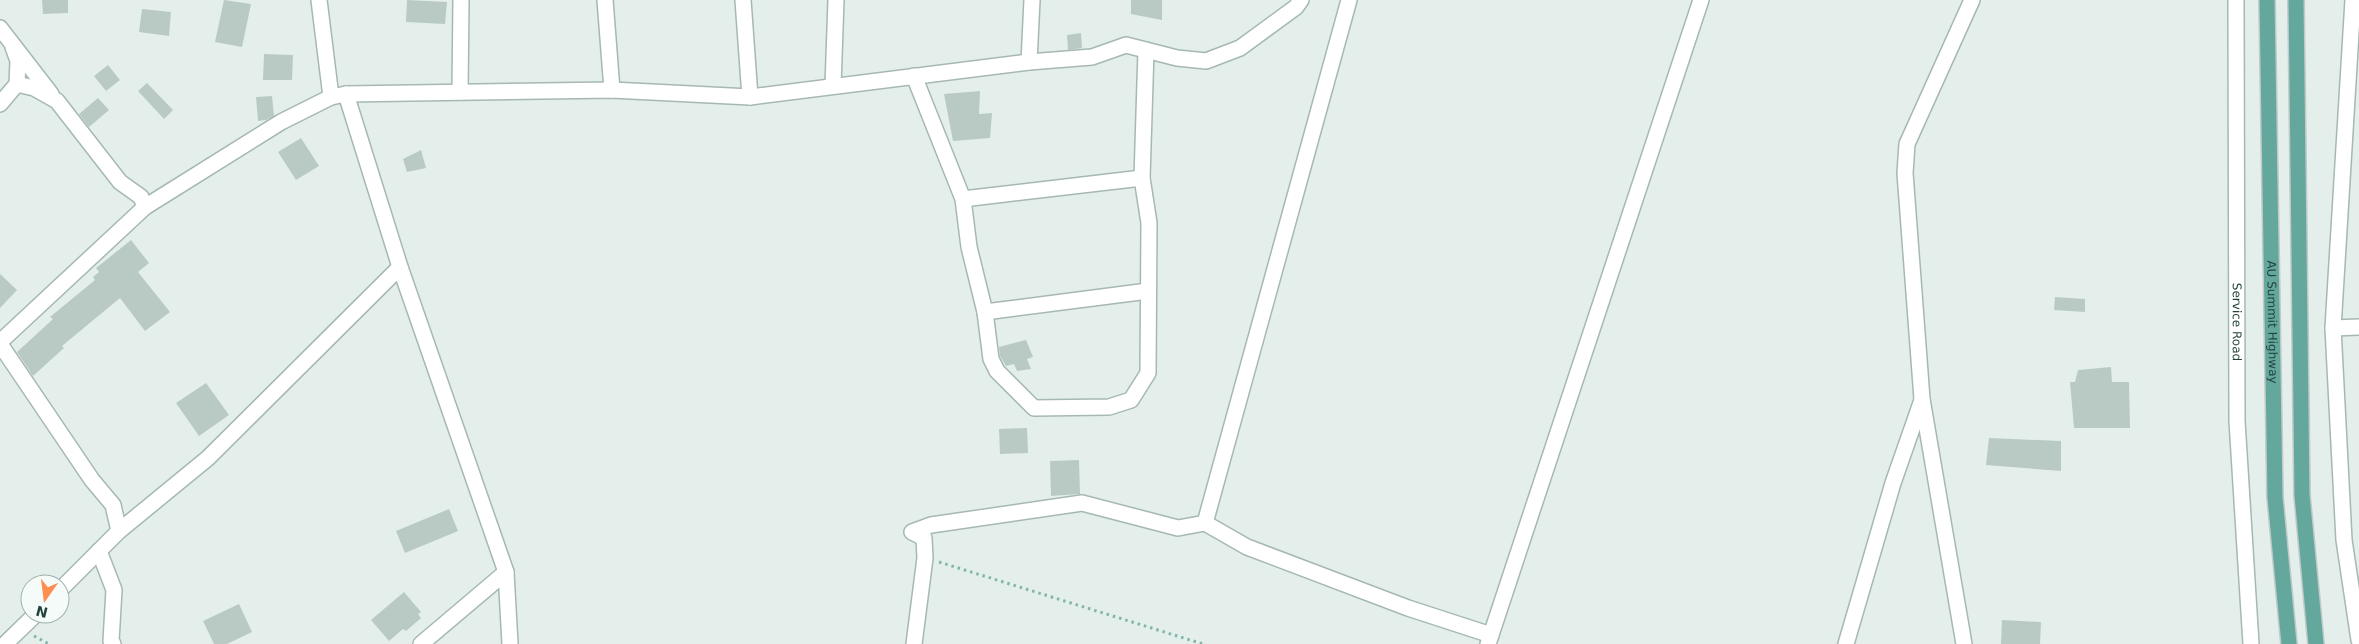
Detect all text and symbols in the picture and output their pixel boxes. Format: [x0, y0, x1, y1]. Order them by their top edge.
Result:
street label: AU Summit Highway [2264, 260, 2280, 384]
street label: Service Road [2230, 283, 2244, 361]
north arrow [20, 574, 70, 624]
text: N [34, 602, 49, 621]

